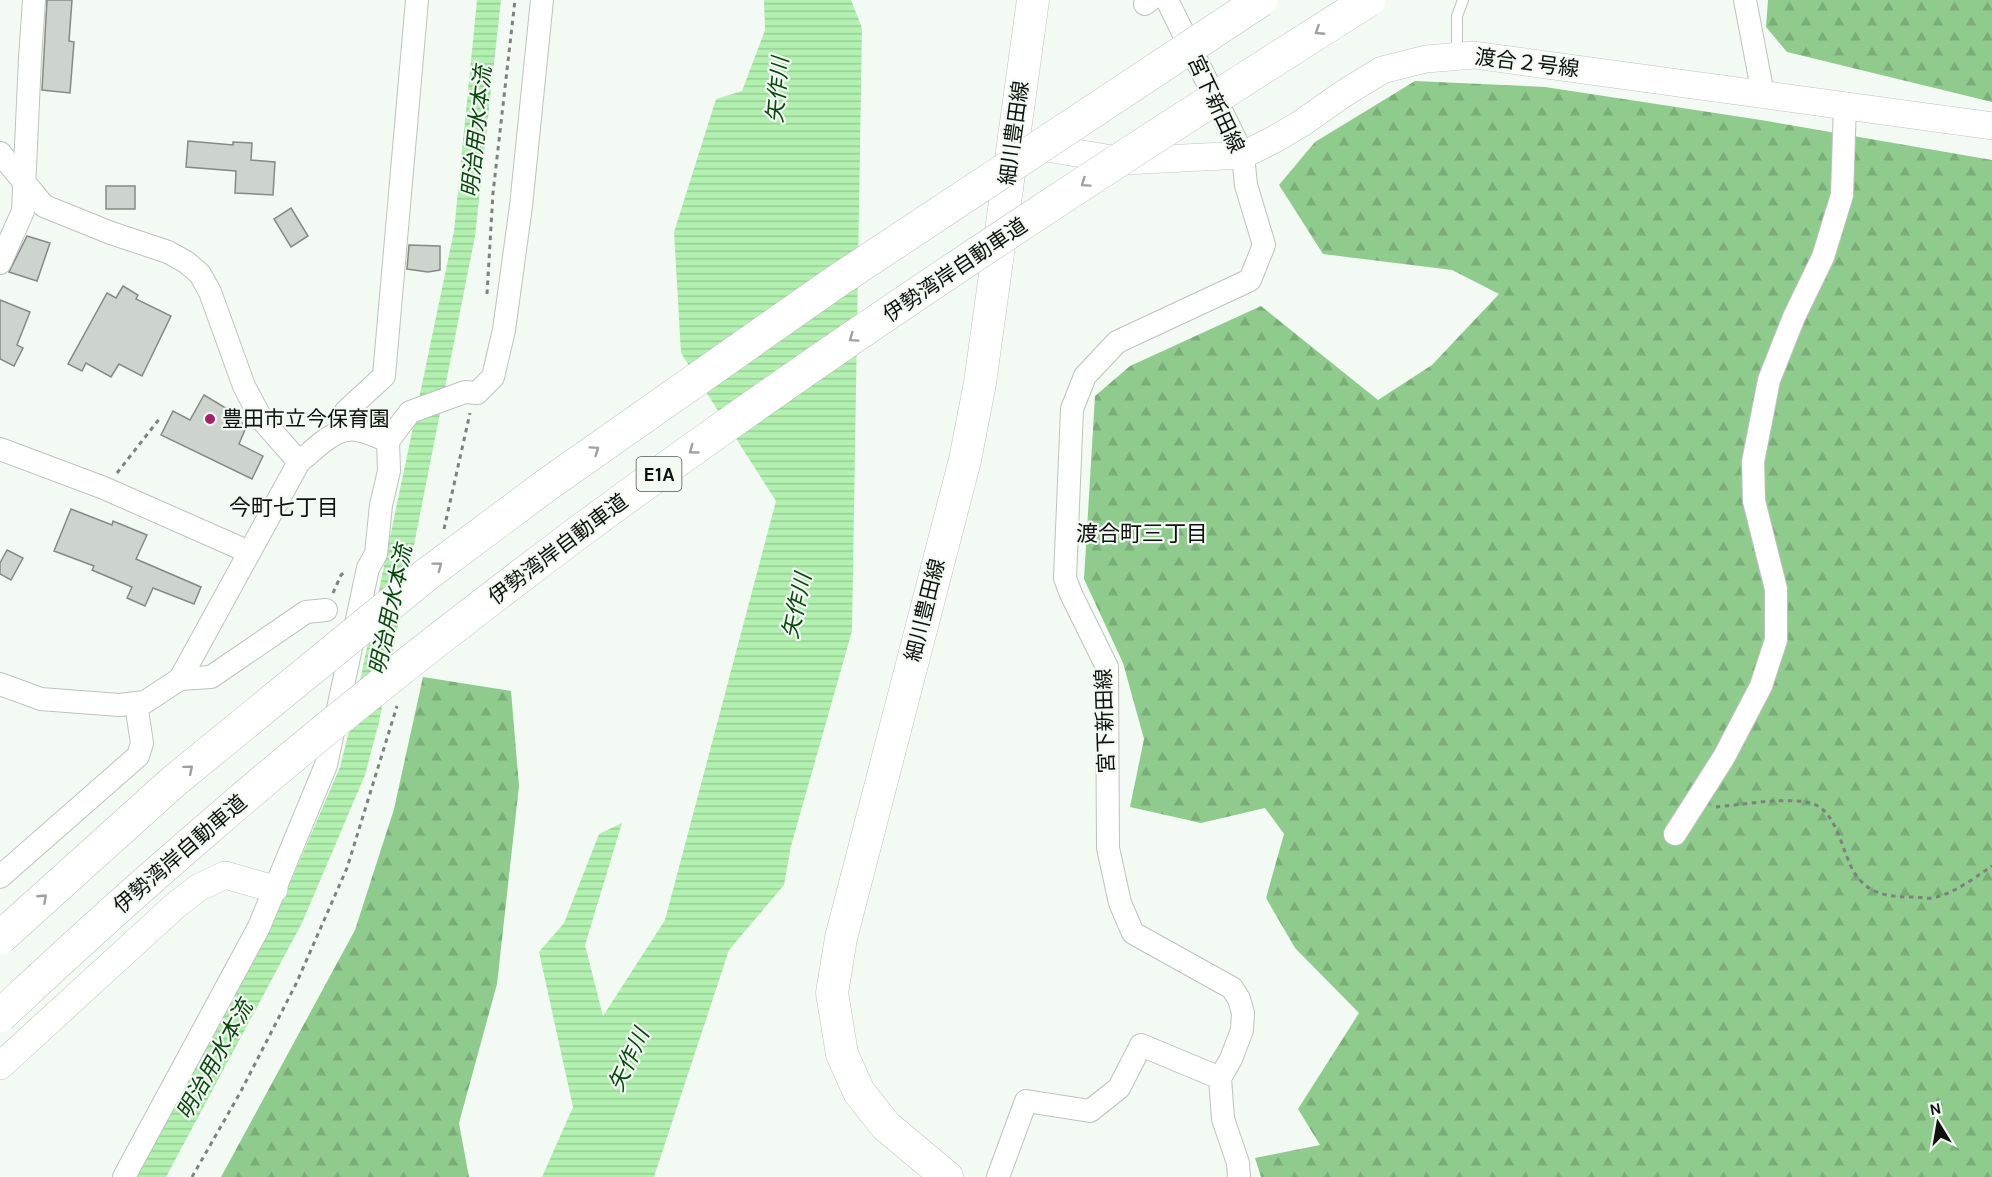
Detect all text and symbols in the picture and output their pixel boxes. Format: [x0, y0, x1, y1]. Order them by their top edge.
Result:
one-way arrow [1315, 24, 1325, 36]
street label: 渡合２号線 [1473, 45, 1581, 81]
street label: 宮下新田線 [1183, 51, 1249, 157]
water label: 矢作川 [762, 54, 794, 124]
water label: 明治用水本流 [457, 62, 497, 199]
street label: 細川豊田線 [995, 79, 1033, 187]
one-way arrow [1081, 176, 1092, 187]
street label: 伊勢湾岸自動車道 [879, 213, 1031, 327]
one-way arrow [849, 331, 860, 342]
place label: 豊田市立今保育園 [222, 407, 390, 431]
marker: 豊田市立今保育園 [203, 412, 217, 426]
one-way arrow [689, 443, 700, 454]
one-way arrow [588, 446, 599, 457]
road number: E1A [636, 457, 682, 491]
street label: 伊勢湾岸自動車道 [484, 489, 632, 609]
district label: 今町七丁目 [229, 495, 339, 521]
district label: 渡合町三丁目 [1076, 521, 1208, 547]
water label: 明治用水本流 [365, 540, 418, 677]
street label: 細川豊田線 [901, 556, 949, 664]
one-way arrow [431, 562, 442, 573]
water label: 矢作川 [777, 569, 817, 641]
street label: 宮下新田線 [1091, 668, 1119, 774]
one-way arrow [182, 765, 193, 776]
street label: 伊勢湾岸自動車道 [109, 790, 251, 918]
one-way arrow [36, 894, 46, 905]
water label: 明治用水本流 [172, 993, 260, 1124]
water label: 矢作川 [603, 1023, 656, 1095]
north arrow [1908, 1093, 1968, 1153]
text: N [1928, 1098, 1943, 1119]

